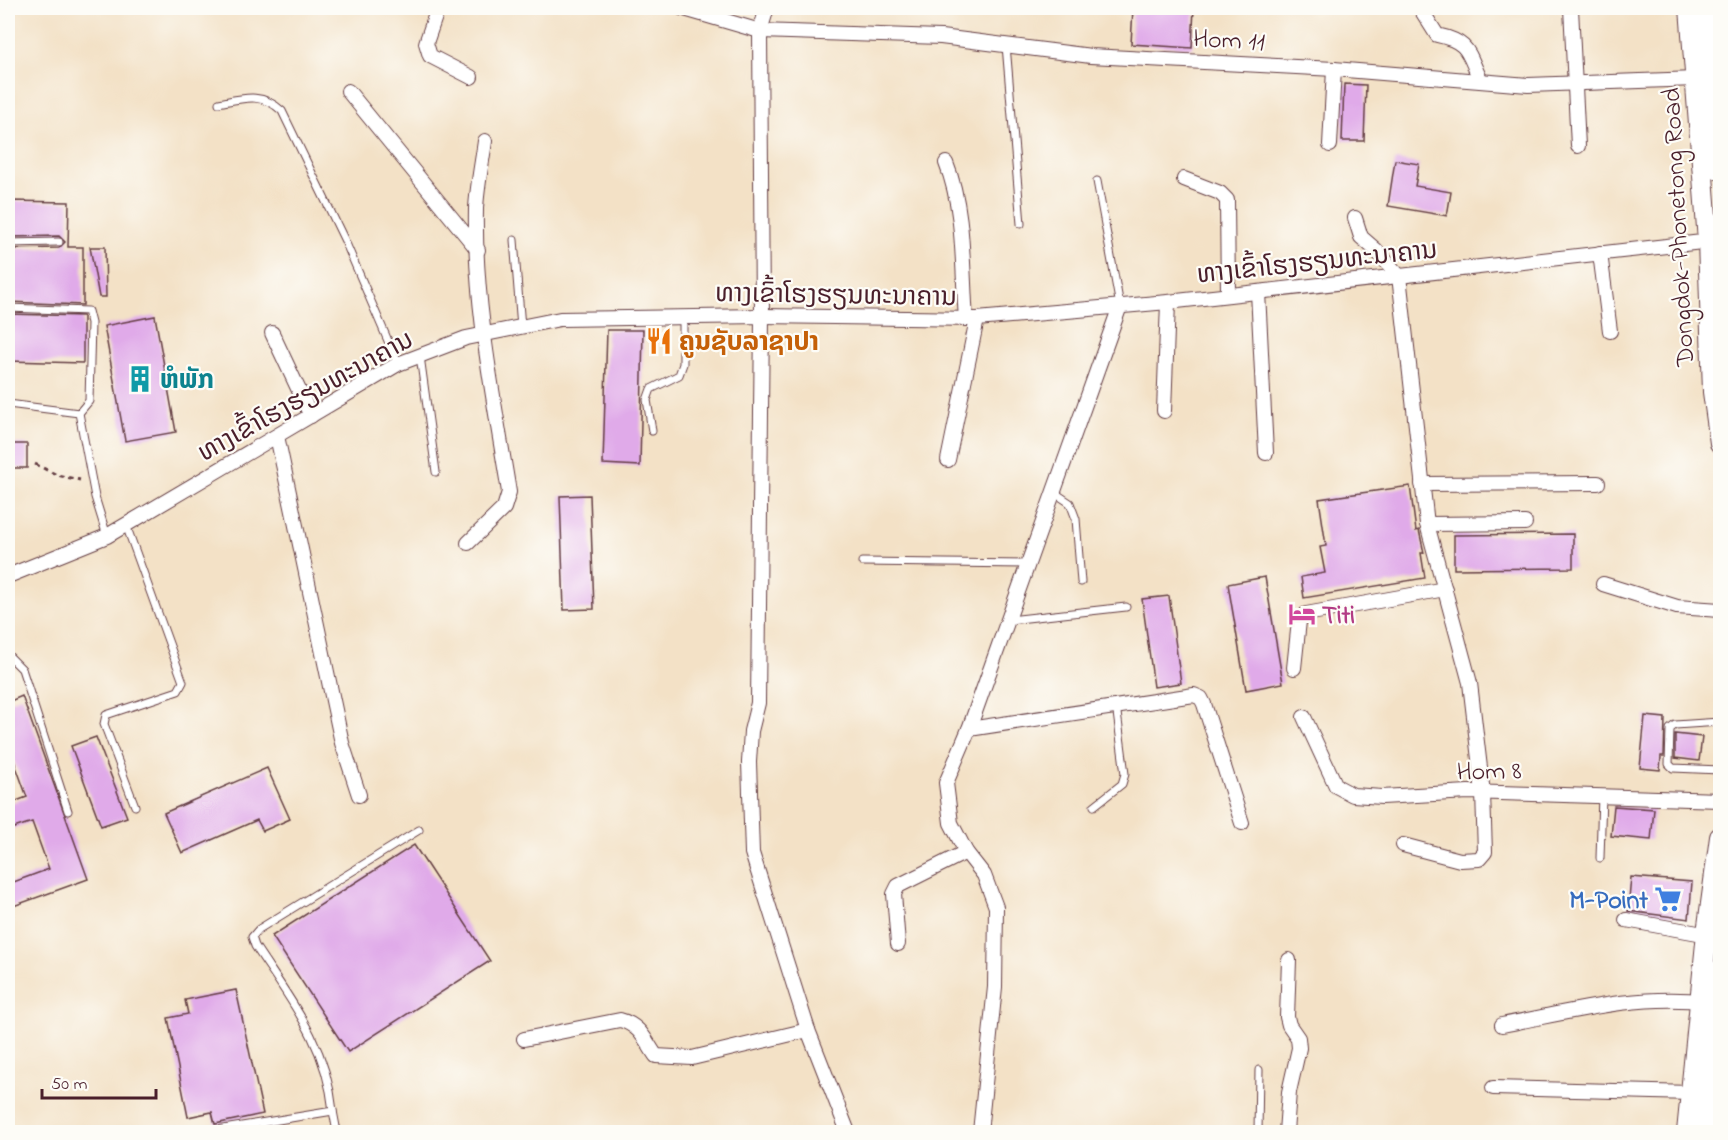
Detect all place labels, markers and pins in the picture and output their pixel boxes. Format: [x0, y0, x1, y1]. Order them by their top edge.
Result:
place label: ຄູນຊັບລາຊາປາ [679, 325, 819, 363]
restaurant icon: ຄູນຊັບລາຊາປາ [644, 326, 674, 356]
place label: ຫໍພັກ [160, 363, 214, 401]
building icon: ຫໍພັກ [125, 364, 155, 394]
place label: Titi [1322, 598, 1355, 636]
hotel icon: Titi [1287, 599, 1317, 629]
place label: M-Point [1569, 883, 1648, 921]
supermarket icon: M-Point [1653, 884, 1683, 914]

